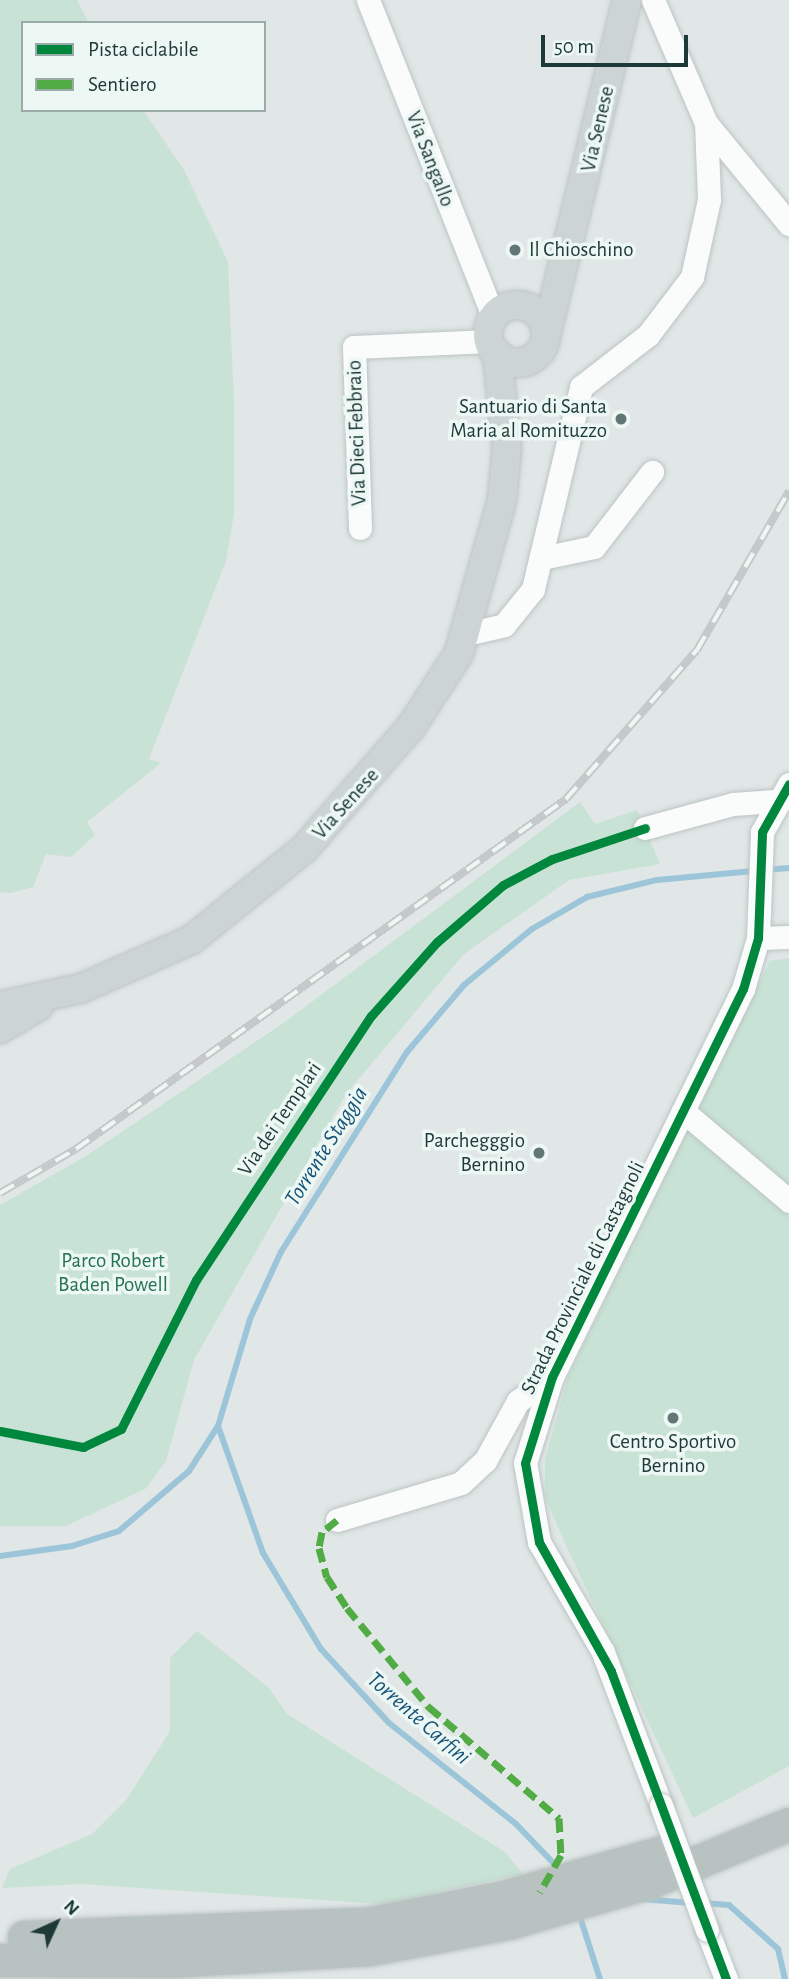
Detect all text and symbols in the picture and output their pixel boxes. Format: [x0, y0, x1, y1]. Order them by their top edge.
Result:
legend [21, 21, 266, 112]
scale bar [544, 21, 691, 65]
text: 50 m [554, 36, 594, 57]
text: Pista ciclabile [88, 39, 199, 60]
text: Sentiero [88, 74, 157, 95]
street label: Via Senese [576, 84, 620, 174]
street label: Via Sangallo [400, 108, 460, 210]
place label: Il Chioschino [529, 237, 633, 263]
marker: Il Chioschino [507, 242, 523, 258]
street label: Via Dieci Febbraio [342, 360, 372, 506]
place label: Santuario di Santa Maria al Romituzzo [450, 394, 607, 444]
marker: Santuario di Santa Maria al Romituzzo [613, 411, 629, 427]
street label: Via Senese [307, 763, 385, 845]
street label: Via dei Templari [233, 1057, 327, 1181]
water label: Torrente Staggia [279, 1082, 375, 1212]
place label: Parchegggio Bernino [424, 1128, 525, 1178]
marker: Parchegggio Bernino [531, 1145, 547, 1161]
street label: Strada Provinciale di Castagnoli [516, 1157, 650, 1399]
park label: Parco Robert Baden Powell [58, 1248, 168, 1298]
marker: Centro Sportivo Bernino [665, 1410, 681, 1426]
place label: Centro Sportivo Bernino [610, 1429, 736, 1479]
water label: Torrente Carfini [361, 1667, 475, 1771]
north arrow [21, 1888, 91, 1958]
text: N [60, 1896, 83, 1919]

